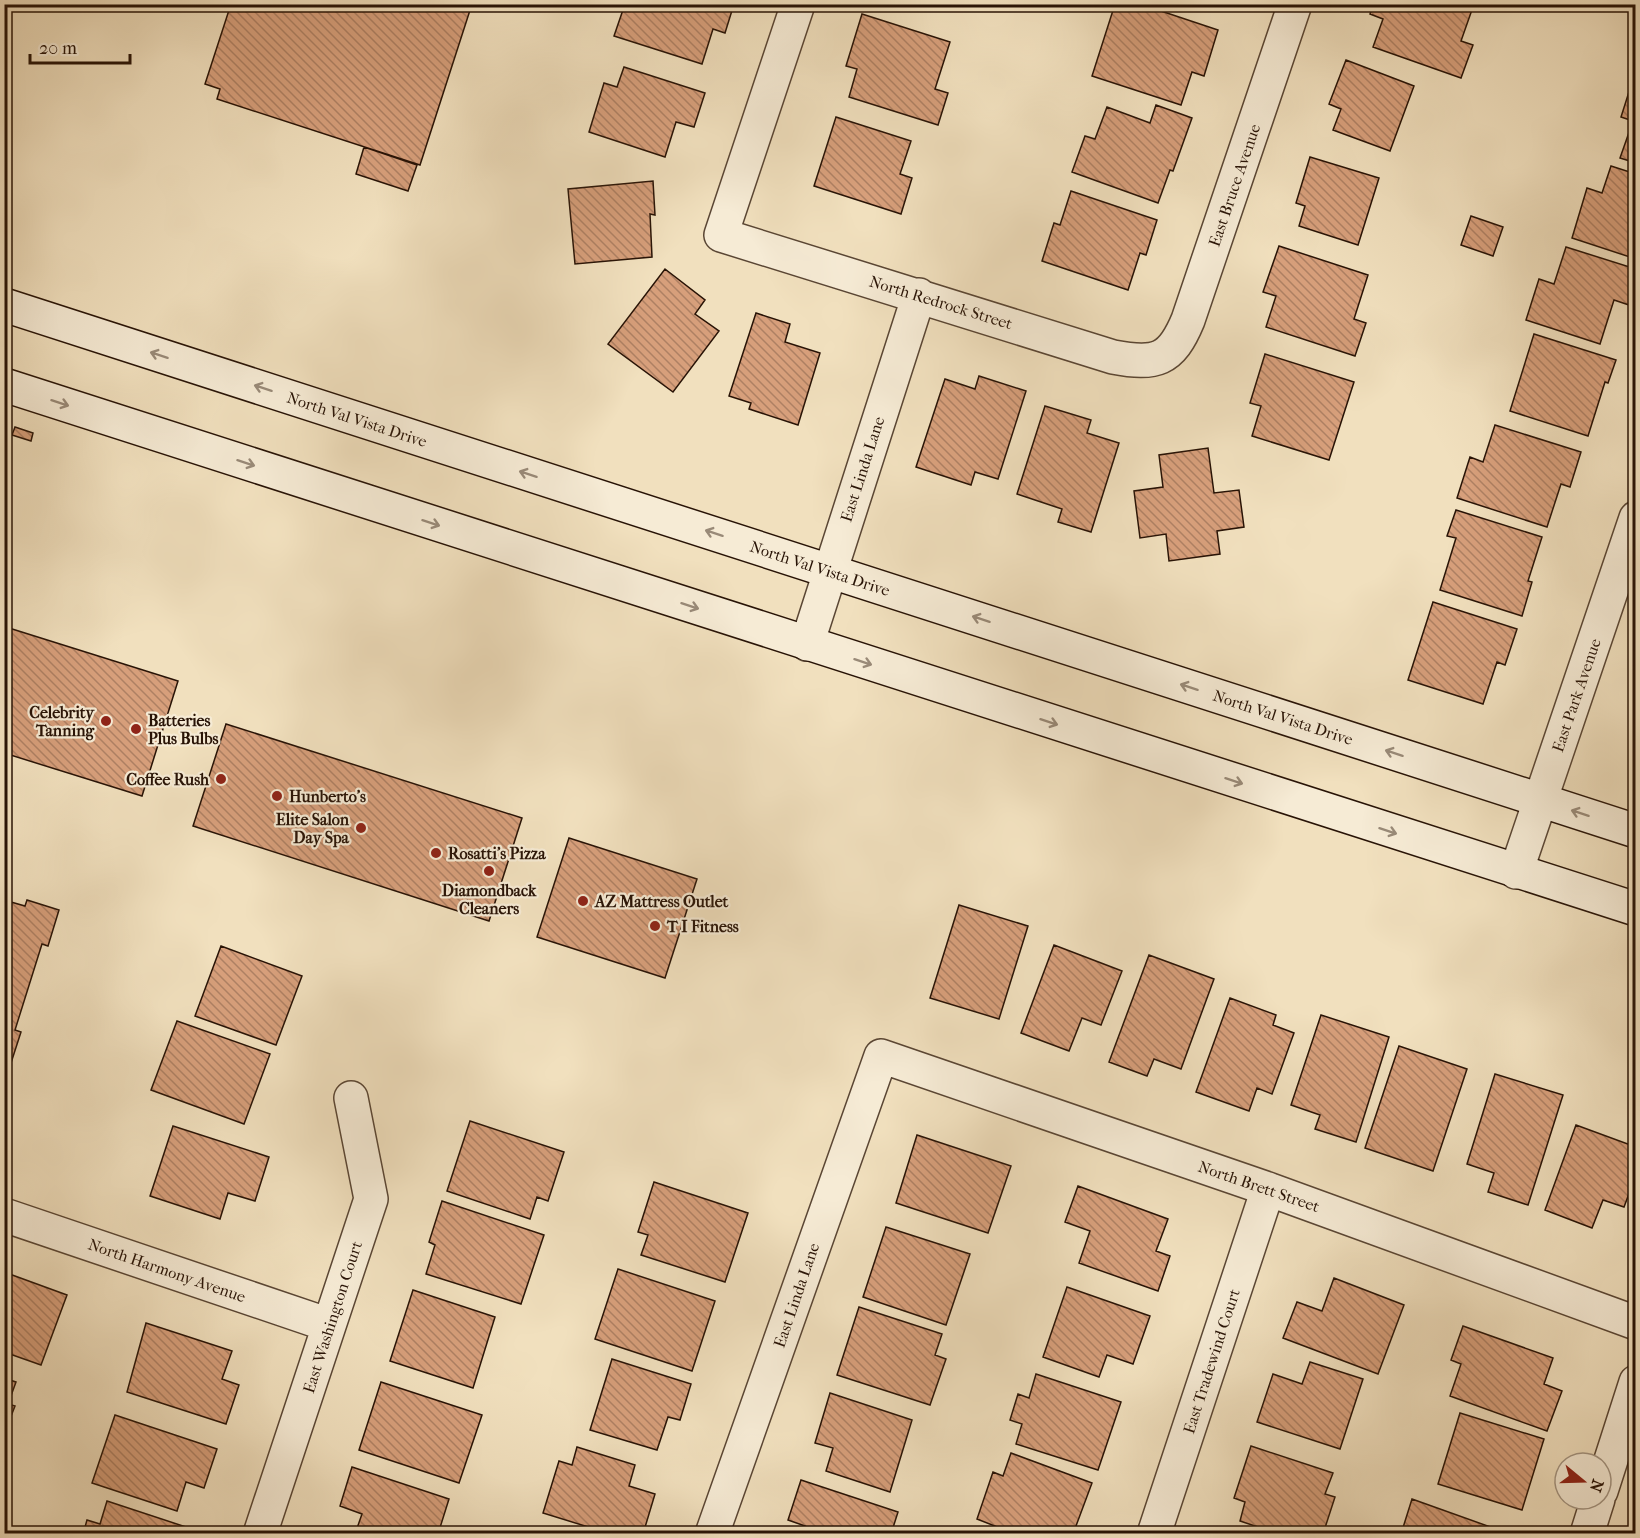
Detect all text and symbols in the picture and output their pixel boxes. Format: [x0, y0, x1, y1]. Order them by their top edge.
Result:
scale bar [30, 27, 130, 65]
text: 20 m [39, 38, 77, 59]
street label: East Bruce Avenue [1205, 121, 1264, 249]
street label: North Redrock Street [867, 272, 1015, 333]
one-way arrow [150, 348, 169, 359]
one-way arrow [254, 382, 273, 393]
street label: North Val Vista Drive [284, 388, 429, 451]
one-way arrow [50, 398, 69, 409]
street label: East Linda Lane [837, 414, 888, 524]
one-way arrow [236, 458, 255, 469]
one-way arrow [519, 467, 538, 478]
one-way arrow [421, 518, 440, 529]
one-way arrow [705, 527, 724, 538]
street label: North Val Vista Drive [747, 537, 892, 600]
one-way arrow [680, 601, 699, 612]
one-way arrow [972, 613, 991, 624]
street label: East Park Avenue [1548, 636, 1605, 755]
one-way arrow [853, 657, 872, 668]
one-way arrow [1180, 680, 1199, 691]
street label: North Val Vista Drive [1210, 686, 1355, 749]
place label: Celebrity Tanning [29, 703, 95, 741]
place label: Batteries Plus Bulbs [148, 711, 219, 748]
marker: Celebrity Tanning [99, 714, 113, 728]
one-way arrow [1039, 717, 1058, 728]
marker: Batteries Plus Bulbs [129, 722, 143, 736]
one-way arrow [1385, 747, 1404, 758]
place label: Coffee Rush [126, 770, 210, 789]
marker: Coffee Rush [214, 772, 228, 786]
one-way arrow [1224, 777, 1243, 788]
place label: Hunberto's [289, 787, 366, 806]
marker: Hunberto's [270, 789, 284, 803]
one-way arrow [1571, 807, 1590, 818]
place label: Elite Salon Day Spa [276, 810, 350, 848]
marker: Elite Salon Day Spa [354, 821, 368, 835]
one-way arrow [1378, 826, 1397, 837]
place label: Rosatti's Pizza [448, 844, 546, 863]
marker: Rosatti's Pizza [429, 846, 443, 860]
marker: Diamondback Cleaners [482, 864, 496, 878]
place label: Diamondback Cleaners [442, 881, 537, 918]
place label: AZ Mattress Outlet [594, 892, 729, 911]
marker: AZ Mattress Outlet [576, 894, 590, 908]
place label: T I Fitness [666, 917, 739, 936]
marker: T I Fitness [648, 919, 662, 933]
street label: North Brett Street [1196, 1157, 1322, 1216]
street label: North Harmony Avenue [86, 1235, 248, 1306]
street label: East Washington Court [299, 1238, 366, 1396]
street label: East Linda Lane [770, 1240, 823, 1350]
street label: East Tradewind Court [1179, 1286, 1244, 1436]
north arrow [1553, 1451, 1613, 1511]
text: N [1585, 1477, 1608, 1495]

